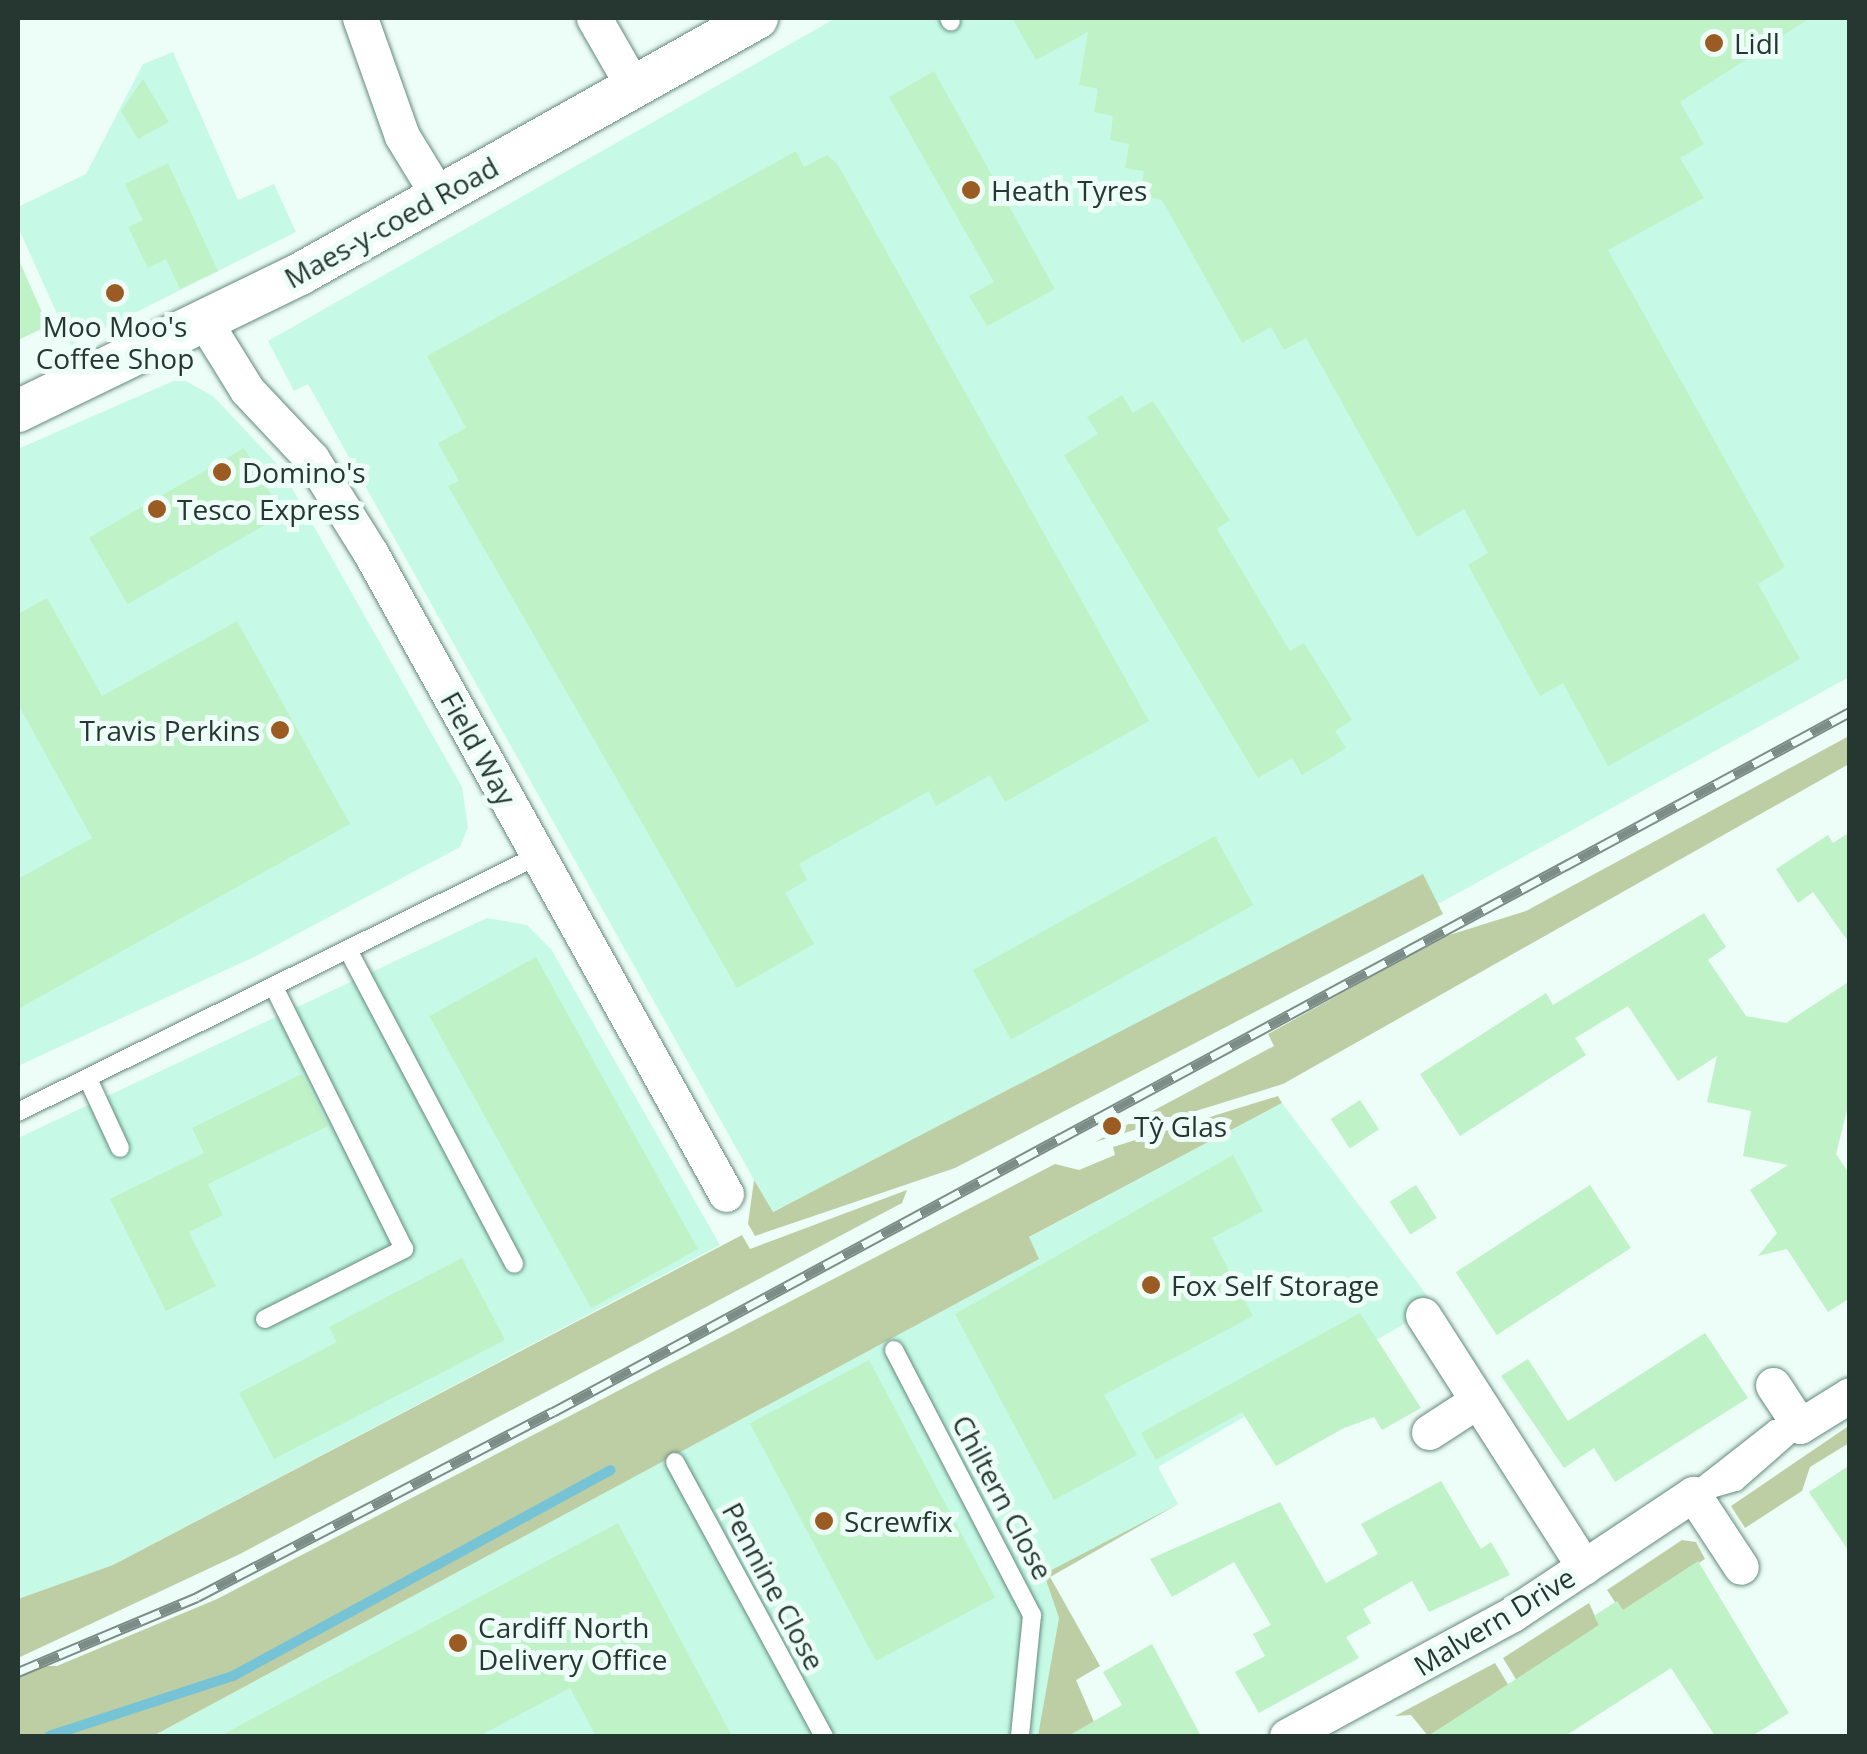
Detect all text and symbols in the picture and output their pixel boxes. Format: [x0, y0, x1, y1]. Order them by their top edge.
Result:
place label: Lidl [1734, 26, 1780, 60]
marker: Lidl [1703, 32, 1725, 54]
street label: Maes-y-coed Road [278, 149, 504, 295]
place label: Heath Tyres [991, 173, 1147, 207]
marker: Heath Tyres [960, 179, 982, 201]
marker: Moo Moo's Coffee Shop [104, 282, 126, 304]
place label: Moo Moo's Coffee Shop [36, 309, 194, 375]
place label: Domino's [242, 455, 366, 489]
marker: Domino's [211, 461, 233, 483]
place label: Tesco Express [177, 492, 360, 526]
marker: Tesco Express [146, 498, 168, 520]
street label: Field Way [434, 686, 524, 810]
place label: Travis Perkins [80, 713, 260, 747]
marker: Travis Perkins [269, 719, 291, 741]
place label: Tŷ Glas [1134, 1109, 1227, 1143]
marker: Tŷ Glas [1099, 1113, 1125, 1139]
place label: Fox Self Storage [1171, 1268, 1379, 1302]
marker: Fox Self Storage [1140, 1274, 1162, 1296]
street label: Chiltern Close [946, 1409, 1060, 1585]
street label: Pennine Close [716, 1497, 832, 1675]
place label: Screwfix [844, 1504, 953, 1538]
marker: Screwfix [813, 1510, 835, 1532]
street label: Malvern Drive [1407, 1560, 1581, 1682]
place label: Cardiff North Delivery Office [478, 1610, 667, 1676]
marker: Cardiff North Delivery Office [447, 1632, 469, 1654]

